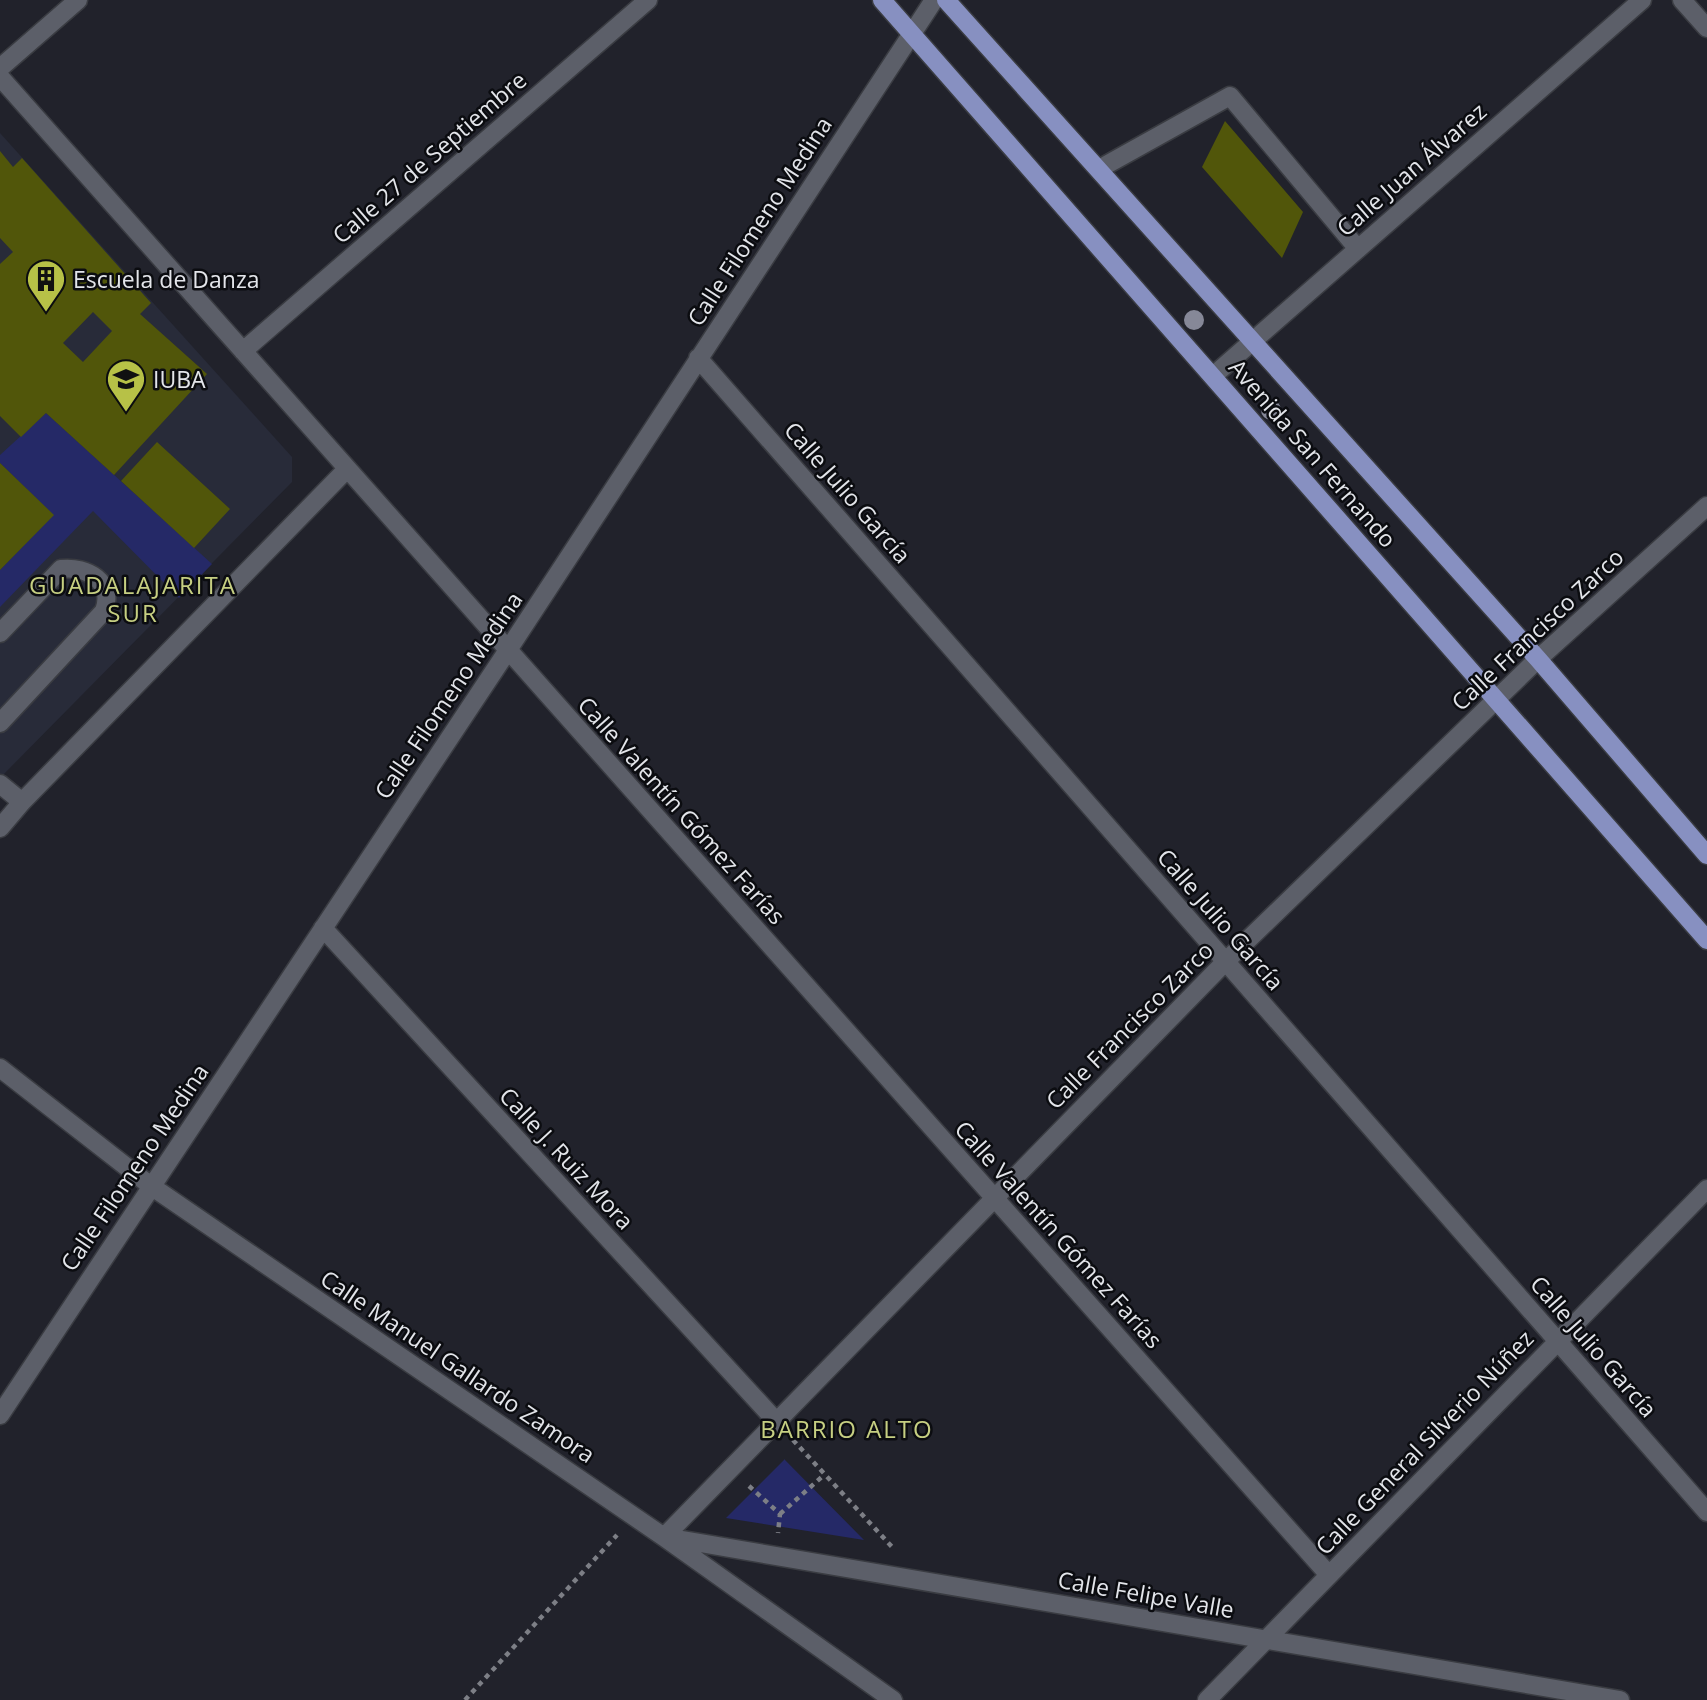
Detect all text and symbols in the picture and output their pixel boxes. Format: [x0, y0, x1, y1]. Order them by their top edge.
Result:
street label: Calle 27 de Septiembre [325, 64, 533, 250]
street label: Calle Juan Álvarez [1329, 95, 1493, 243]
street label: Calle Filomeno Medina [679, 110, 839, 332]
building icon: Escuela de Danza [25, 258, 67, 313]
place label: Escuela de Danza [73, 263, 259, 295]
street label: Avenida San Fernando [1222, 352, 1404, 554]
school or university icon: IUBA [105, 358, 147, 413]
place label: IUBA [153, 363, 206, 395]
street label: Calle Julio García [778, 414, 918, 570]
street label: Calle Francisco Zarco [1444, 541, 1630, 717]
district label: GUADALAJARITA SUR [29, 568, 237, 629]
street label: Calle Filomeno Medina [367, 585, 529, 805]
street label: Calle Valentín Gómez Farías [571, 689, 793, 931]
street label: Calle Julio García [1151, 841, 1291, 997]
street label: Calle Francisco Zarco [1038, 934, 1220, 1116]
street label: Calle Filomeno Medina [53, 1057, 215, 1277]
street label: Calle J. Ruiz Mora [493, 1080, 641, 1236]
street label: Calle Valentín Gómez Farías [948, 1113, 1170, 1355]
street label: Calle Manuel Gallardo Zamora [315, 1262, 601, 1470]
street label: Calle Julio García [1524, 1268, 1664, 1424]
street label: Calle General Silverio Núñez [1308, 1323, 1540, 1561]
district label: BARRIO ALTO [760, 1412, 934, 1445]
street label: Calle Felipe Valle [1055, 1563, 1237, 1625]

